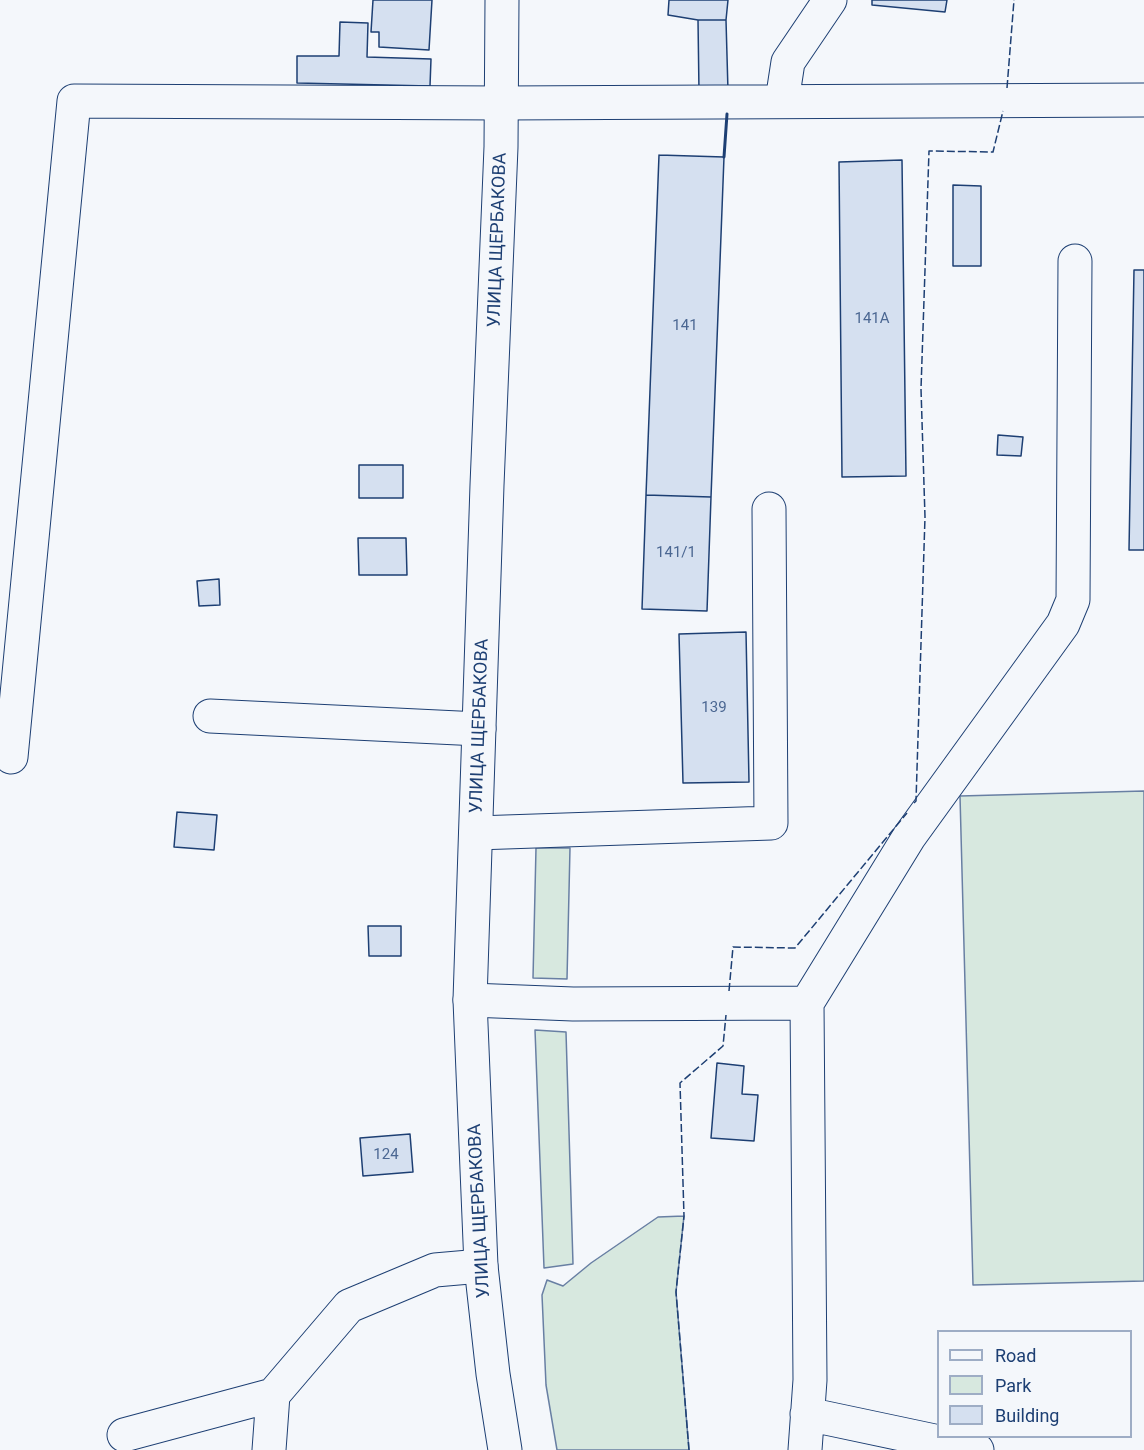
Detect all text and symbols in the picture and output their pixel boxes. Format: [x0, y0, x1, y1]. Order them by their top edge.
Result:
street label: УЛИЦА ЩЕРБАКОВА [484, 152, 512, 328]
house number: 141А [854, 310, 890, 328]
house number: 141 [672, 317, 698, 335]
house number: 141/1 [656, 544, 696, 562]
street label: УЛИЦА ЩЕРБАКОВА [466, 638, 494, 814]
house number: 139 [701, 699, 727, 717]
street label: УЛИЦА ЩЕРБАКОВА [465, 1123, 495, 1299]
house number: 124 [373, 1146, 399, 1164]
legend [937, 1330, 1132, 1438]
text: Road [995, 1345, 1036, 1366]
text: Park [995, 1375, 1031, 1396]
text: Building [995, 1405, 1059, 1426]

